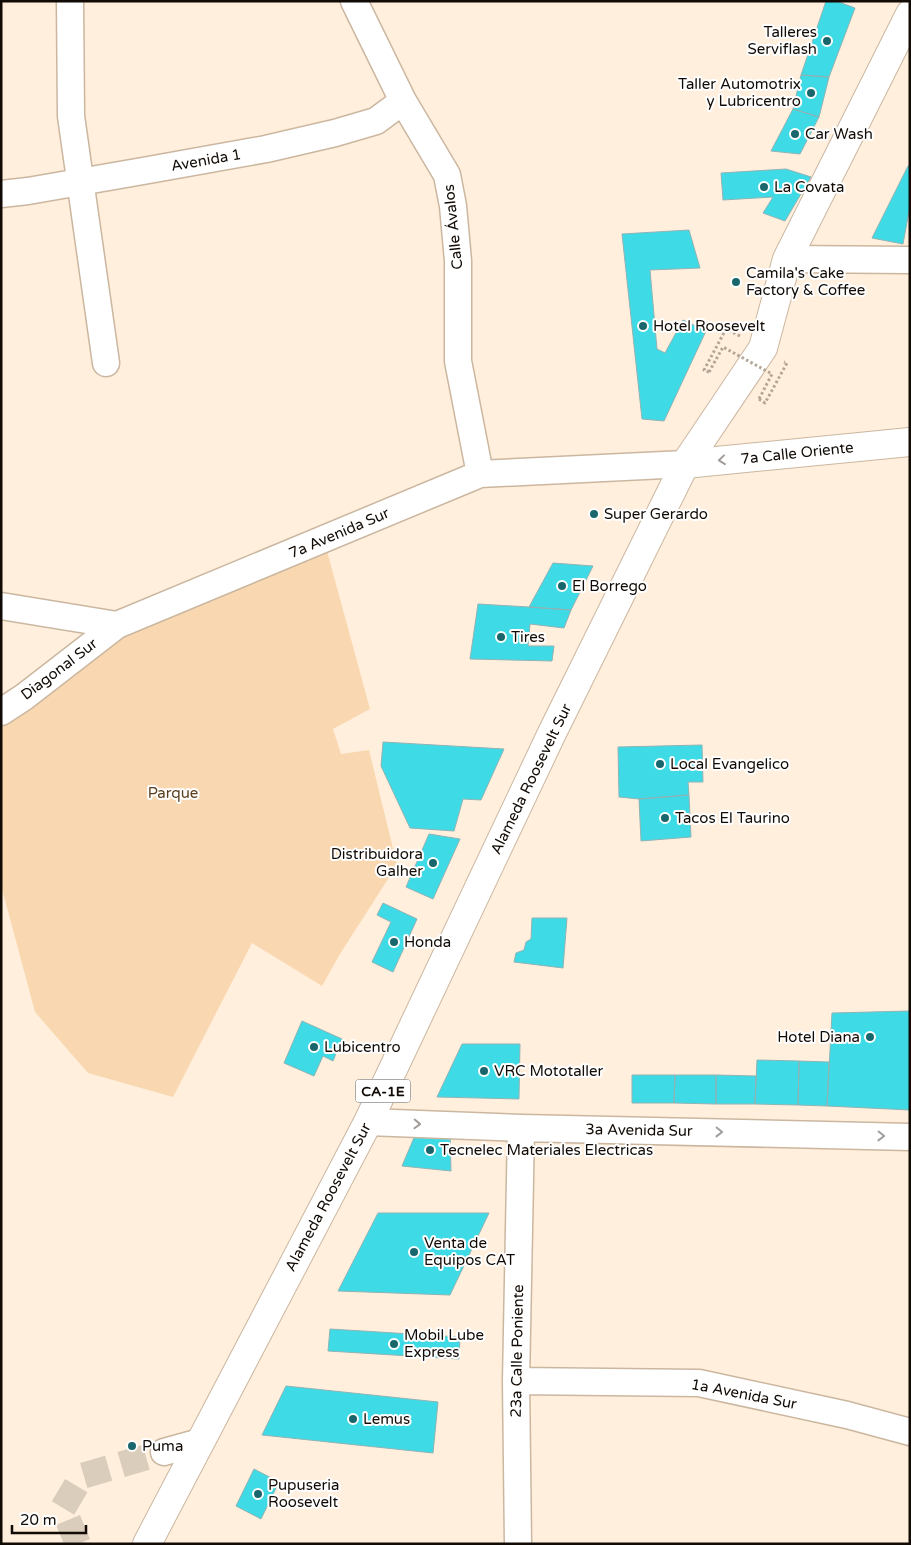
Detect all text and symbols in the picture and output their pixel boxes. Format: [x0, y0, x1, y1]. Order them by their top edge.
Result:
place label: Talleres Serviflash [748, 23, 817, 58]
marker: Talleres Serviflash [821, 35, 833, 47]
place label: Taller Automotrix y Lubricentro [678, 75, 801, 110]
marker: Taller Automotrix y Lubricentro [805, 87, 817, 99]
place label: Car Wash [805, 125, 873, 143]
marker: Car Wash [789, 128, 801, 140]
street label: Avenida 1 [169, 145, 243, 175]
place label: La Covata [774, 178, 844, 196]
marker: La Covata [758, 181, 770, 193]
street label: Calle Ávalos [440, 183, 466, 271]
place label: Camila's Cake Factory & Coffee [746, 264, 865, 299]
marker: Camila's Cake Factory & Coffee [730, 276, 742, 288]
place label: Hotel Roosevelt [653, 317, 766, 335]
marker: Hotel Roosevelt [637, 320, 649, 332]
street label: 7a Calle Oriente [740, 438, 854, 468]
one-way arrow [718, 455, 726, 466]
street label: 7a Avenida Sur [286, 504, 392, 562]
place label: Super Gerardo [604, 505, 708, 523]
marker: Super Gerardo [588, 508, 600, 520]
place label: El Borrego [572, 577, 647, 595]
marker: El Borrego [556, 580, 568, 592]
place label: Tires [511, 628, 545, 646]
marker: Tires [495, 631, 507, 643]
street label: Diagonal Sur [17, 634, 101, 704]
street label: Alameda Roosevelt Sur [487, 700, 575, 857]
place label: Local Evangelico [670, 755, 789, 773]
marker: Local Evangelico [654, 758, 666, 770]
park label: Parque [148, 784, 198, 802]
place label: Tacos El Taurino [675, 809, 790, 827]
marker: Tacos El Taurino [659, 812, 671, 824]
place label: Distribuidora Galher [331, 845, 423, 880]
marker: Distribuidora Galher [427, 857, 439, 869]
place label: Honda [404, 933, 451, 951]
marker: Honda [388, 936, 400, 948]
place label: Hotel Diana [777, 1028, 860, 1046]
marker: Hotel Diana [864, 1031, 876, 1043]
place label: Lubicentro [324, 1038, 401, 1056]
marker: Lubicentro [308, 1041, 320, 1053]
place label: VRC Mototaller [494, 1062, 604, 1080]
marker: VRC Mototaller [478, 1065, 490, 1077]
road number: CA-1E [356, 1080, 410, 1102]
one-way arrow [413, 1118, 421, 1129]
street label: Alameda Roosevelt Sur [281, 1119, 375, 1274]
street label: 3a Avenida Sur [585, 1120, 693, 1140]
one-way arrow [716, 1127, 723, 1137]
one-way arrow [878, 1131, 886, 1141]
place label: Tecnelec Materiales Electricas [440, 1141, 653, 1159]
marker: Tecnelec Materiales Electricas [424, 1144, 436, 1156]
place label: Venta de Equipos CAT [424, 1234, 515, 1269]
marker: Venta de Equipos CAT [408, 1246, 420, 1258]
street label: 23a Calle Poniente [507, 1284, 527, 1418]
place label: Mobil Lube Express [404, 1326, 484, 1361]
marker: Mobil Lube Express [388, 1338, 400, 1350]
street label: 1a Avenida Sur [690, 1375, 799, 1413]
place label: Lemus [363, 1410, 410, 1428]
marker: Lemus [347, 1413, 359, 1425]
place label: Puma [142, 1437, 183, 1455]
marker: Puma [126, 1440, 138, 1452]
place label: Pupuseria Roosevelt [268, 1476, 339, 1511]
marker: Pupuseria Roosevelt [252, 1488, 264, 1500]
scale bar [12, 1502, 86, 1534]
text: 20 m [20, 1511, 57, 1529]

